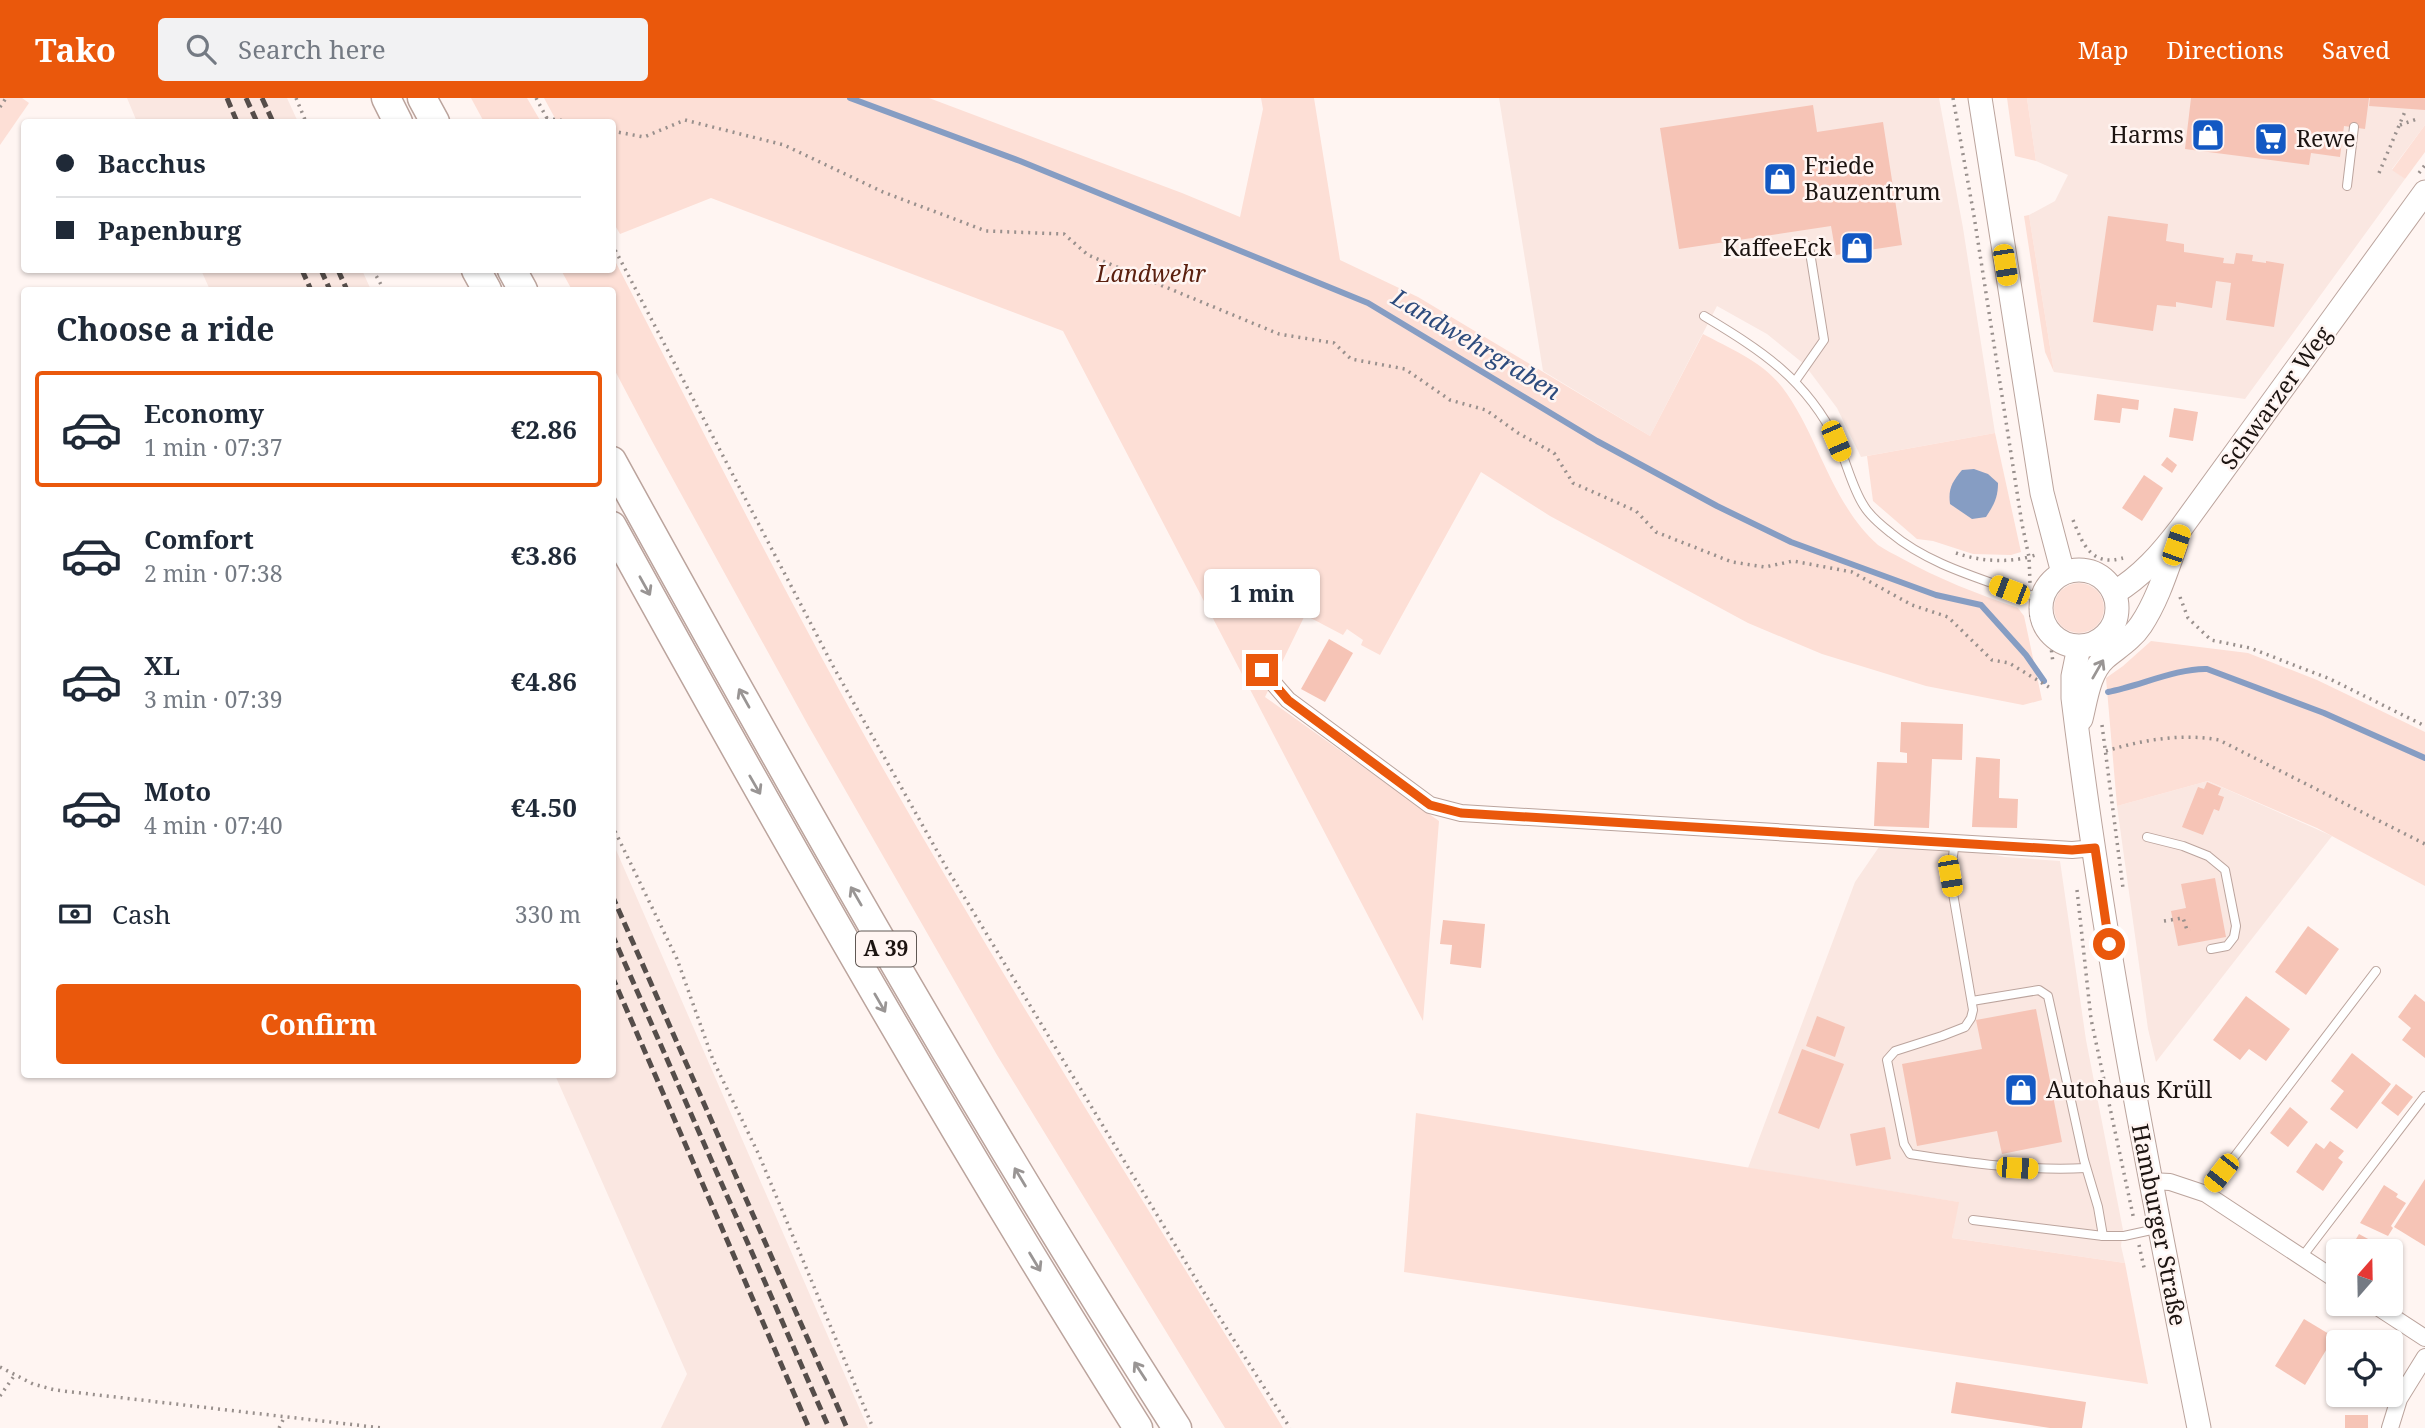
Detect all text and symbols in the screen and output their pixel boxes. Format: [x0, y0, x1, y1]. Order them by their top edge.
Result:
search box [158, 18, 648, 81]
text: Tako [35, 27, 116, 72]
icon: search [182, 30, 220, 68]
text: Search here [238, 31, 386, 67]
text: Map [2078, 33, 2129, 66]
text: Directions [2167, 33, 2284, 66]
text: Saved [2322, 33, 2390, 66]
shop icon: Harms [2189, 116, 2227, 154]
place label: Harms [2110, 118, 2184, 150]
supermarket icon: Rewe [2252, 120, 2290, 158]
place label: Rewe [2296, 122, 2356, 154]
text: Bacchus [98, 145, 206, 181]
place label: Friede Bauzentrum [1804, 149, 1941, 207]
shop icon: Friede Bauzentrum [1761, 160, 1799, 198]
text: Papenburg [98, 212, 242, 248]
shop icon: KaffeeEck [1838, 229, 1876, 267]
place label: KaffeeEck [1723, 231, 1833, 263]
car [1992, 243, 2019, 287]
park label: Landwehr [1095, 257, 1206, 289]
water label: Landwehrgraben [1385, 280, 1567, 407]
text: Choose a ride [56, 307, 275, 350]
street label: Schwarzer Weg [2212, 319, 2339, 476]
text: Economy [144, 395, 264, 431]
icon: car [60, 398, 123, 461]
text: €2.86 [511, 411, 577, 447]
car [1819, 418, 1854, 464]
text: 1 min · 07:37 [144, 431, 282, 463]
text: Comfort [144, 521, 254, 557]
car [2160, 522, 2193, 568]
icon: car [60, 524, 123, 587]
text: €3.86 [511, 537, 577, 573]
text: 2 min · 07:38 [144, 557, 282, 589]
callout: 1 min [1204, 568, 1320, 618]
car [1986, 573, 2033, 607]
one-way arrow [638, 575, 652, 595]
text: 1 min [1229, 577, 1295, 609]
text: XL [144, 647, 180, 683]
icon: car [60, 650, 123, 713]
route end [1246, 654, 1278, 686]
one-way arrow [2091, 659, 2105, 679]
text: €4.86 [511, 663, 577, 699]
text: 3 min · 07:39 [144, 683, 282, 715]
one-way arrow [737, 689, 751, 709]
text: Moto [144, 773, 211, 809]
one-way arrow [749, 774, 762, 795]
icon: car [60, 776, 123, 839]
text: €4.50 [511, 789, 577, 825]
text: 4 min · 07:40 [144, 809, 282, 841]
car [1937, 853, 1964, 899]
one-way arrow [849, 887, 863, 907]
icon: cash [56, 895, 94, 933]
text: Cash [112, 896, 171, 932]
text: 330 m [515, 898, 581, 930]
route start [2093, 928, 2125, 960]
road number: A 39 [856, 932, 916, 966]
button: Confirm [56, 984, 581, 1064]
one-way arrow [874, 993, 888, 1013]
shop icon: Autohaus Krüll [2002, 1071, 2040, 1109]
place label: Autohaus Krüll [2046, 1073, 2212, 1105]
street label: Hamburger Straße [2125, 1121, 2195, 1329]
car [2200, 1150, 2243, 1196]
car [1996, 1156, 2039, 1180]
one-way arrow [1013, 1168, 1027, 1188]
north arrow [2326, 1239, 2403, 1316]
map controls [2326, 1239, 2403, 1407]
one-way arrow [1029, 1251, 1043, 1271]
button: locate [2326, 1330, 2403, 1407]
one-way arrow [1133, 1361, 1147, 1381]

